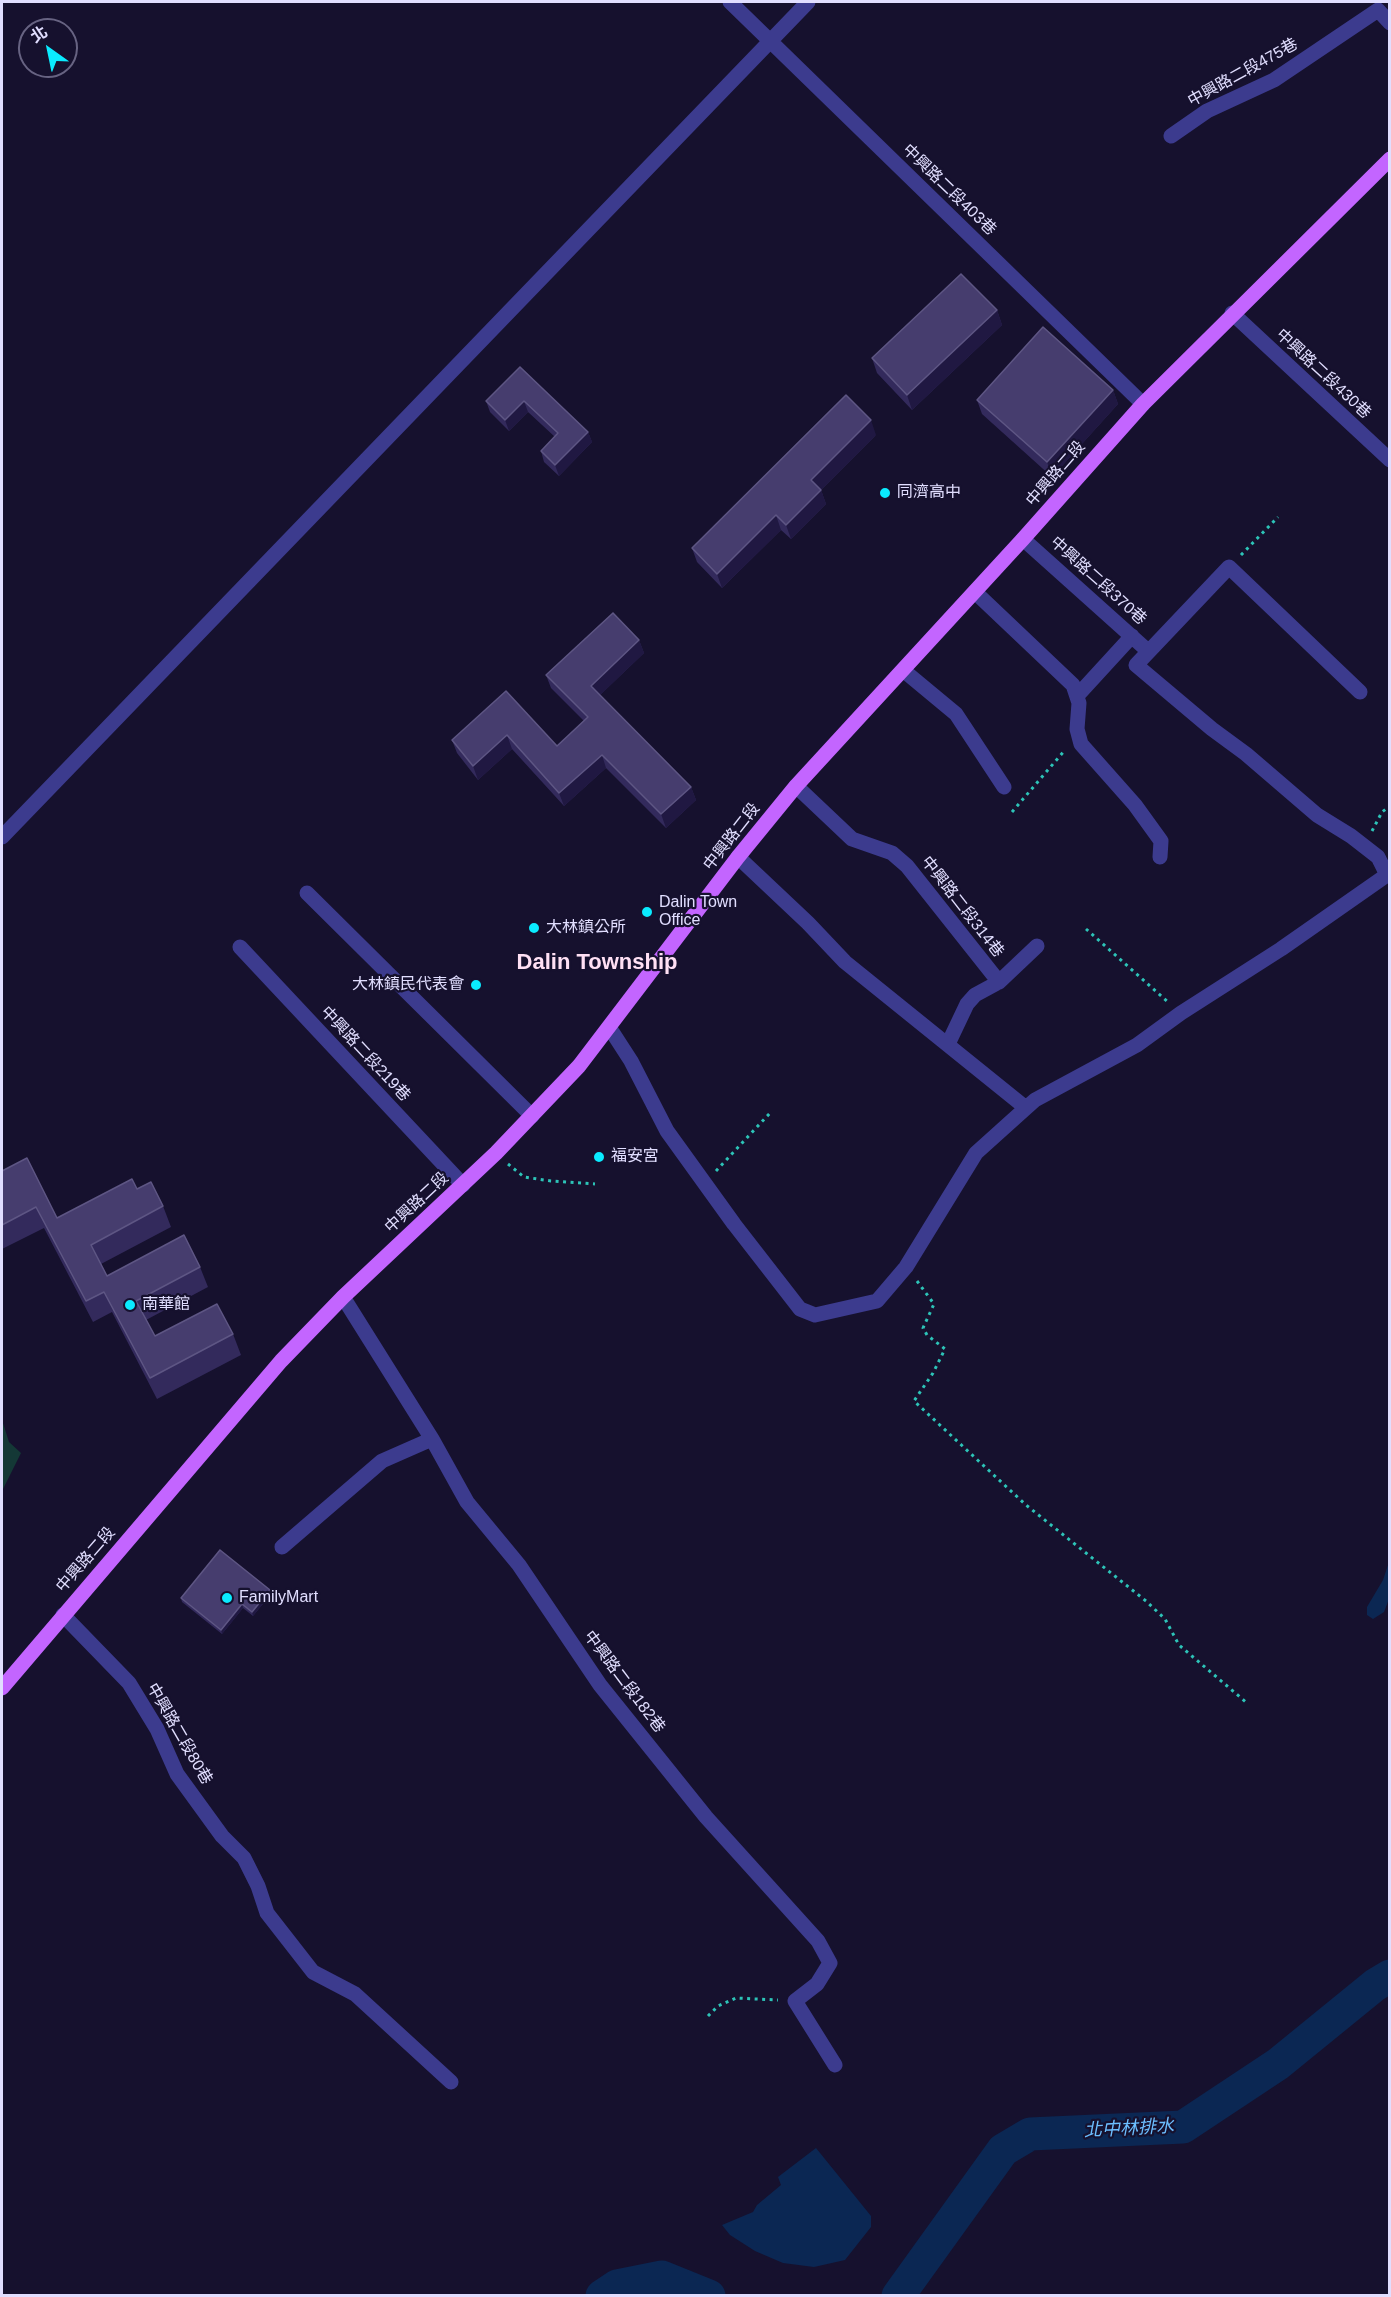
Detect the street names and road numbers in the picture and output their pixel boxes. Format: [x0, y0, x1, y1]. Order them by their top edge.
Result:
street label: 中興路二段475巷 [1185, 35, 1301, 111]
street label: 中興路二段403巷 [898, 140, 1000, 240]
street label: 中興路二段430巷 [1272, 325, 1374, 423]
street label: 中興路二段 [1023, 438, 1089, 510]
street label: 中興路二段370巷 [1046, 533, 1150, 629]
street label: 中興路二段 [700, 800, 764, 874]
street label: 中興路二段314巷 [917, 853, 1007, 961]
street label: 中興路二段219巷 [316, 1003, 414, 1105]
street label: 中興路二段 [381, 1169, 453, 1237]
street label: 中興路二段 [53, 1524, 119, 1596]
street label: 中興路二段182巷 [579, 1627, 669, 1737]
street label: 中興路二段80巷 [142, 1680, 216, 1788]

